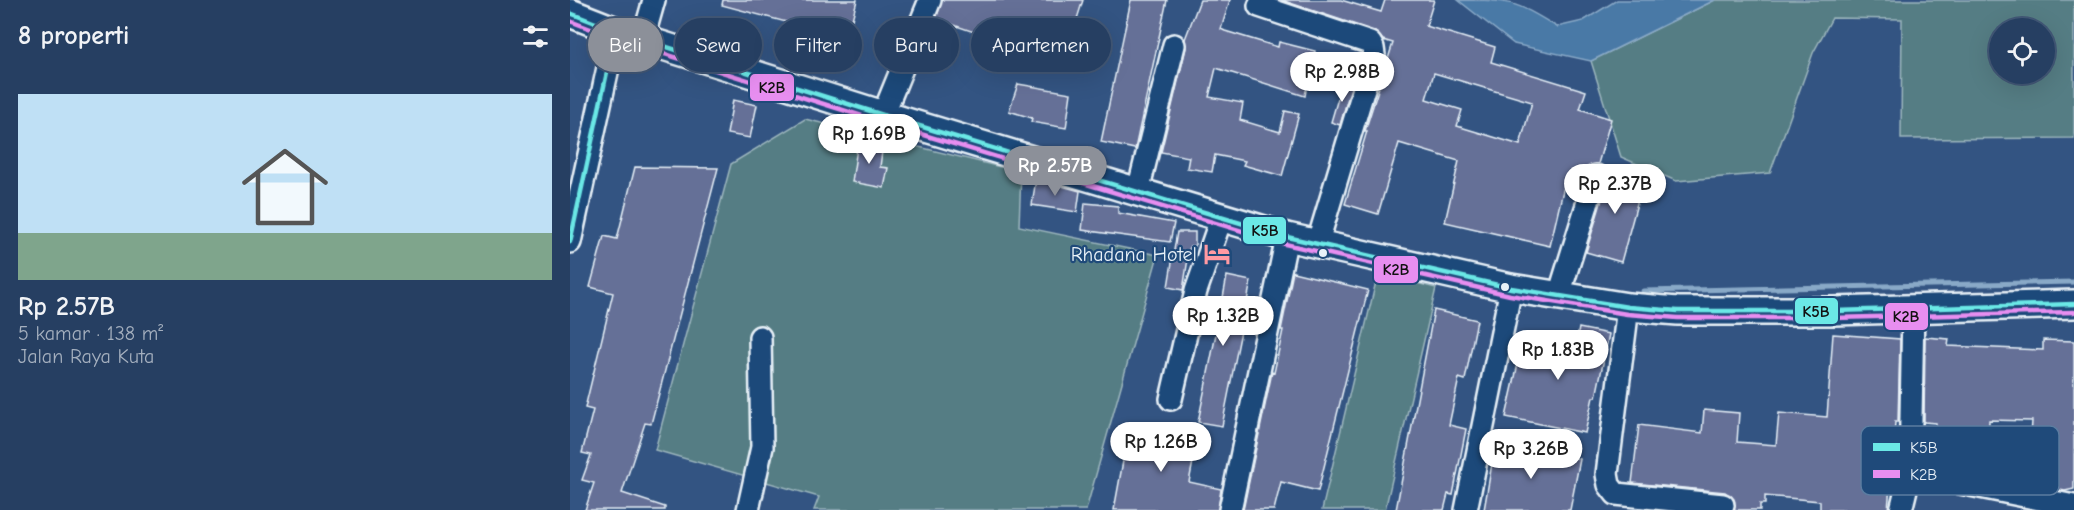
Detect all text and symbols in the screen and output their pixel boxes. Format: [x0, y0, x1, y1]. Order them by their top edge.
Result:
chip: Beli [588, 18, 663, 72]
chip: Sewa [675, 18, 762, 72]
chip: Filter [774, 18, 862, 72]
chip: Baru [874, 18, 959, 72]
chip: Apartemen [971, 18, 1111, 72]
map controls [1989, 18, 2055, 84]
button: locate [1989, 18, 2055, 84]
icon: filters [519, 20, 552, 53]
text: 8 properti [18, 21, 129, 51]
pin: Rp 2.98B [1280, 52, 1404, 103]
text: Rp 2.98B [1304, 60, 1380, 83]
line badge: K2B [749, 73, 795, 102]
text: K2B [759, 79, 786, 97]
pin: Rp 1.69B [807, 114, 931, 165]
text: Rp 1.69B [832, 122, 906, 145]
icon: home [231, 133, 339, 241]
pin: Rp 2.57B [993, 146, 1117, 197]
text: Rp 2.57B [1018, 154, 1092, 177]
pin: Rp 2.37B [1553, 164, 1677, 215]
text: Rp 2.37B [1578, 172, 1652, 195]
line badge: K5B [1242, 216, 1287, 245]
text: K5B [1251, 222, 1279, 240]
hotel icon: Rhadana Hotel [1202, 239, 1232, 269]
place label: Rhadana Hotel [1071, 243, 1197, 266]
unlabelled marker [1317, 247, 1329, 259]
line badge: K2B [1373, 255, 1419, 284]
text: K2B [1383, 261, 1410, 279]
unlabelled marker [1499, 281, 1511, 293]
text: Rp 2.57B [18, 292, 115, 322]
pin: Rp 1.32B [1161, 296, 1285, 347]
line badge: K5B [1794, 297, 1839, 325]
line badge: K2B [1884, 302, 1929, 331]
text: K5B [1802, 303, 1830, 321]
text: Rp 1.32B [1187, 304, 1259, 327]
text: K2B [1893, 308, 1920, 326]
text: 5 kamar · 138 m² [18, 322, 163, 345]
pin: Rp 1.83B [1496, 330, 1620, 381]
text: Rp 1.83B [1522, 338, 1595, 361]
text: Jalan Raya Kuta [18, 345, 154, 368]
pin: Rp 1.26B [1099, 422, 1223, 473]
legend [1861, 426, 2059, 495]
pin: Rp 3.26B [1469, 429, 1593, 480]
text: Rp 1.26B [1124, 430, 1198, 453]
text: Rp 3.26B [1493, 437, 1569, 460]
text: K5B [1910, 439, 1938, 457]
text: K2B [1910, 466, 1937, 484]

